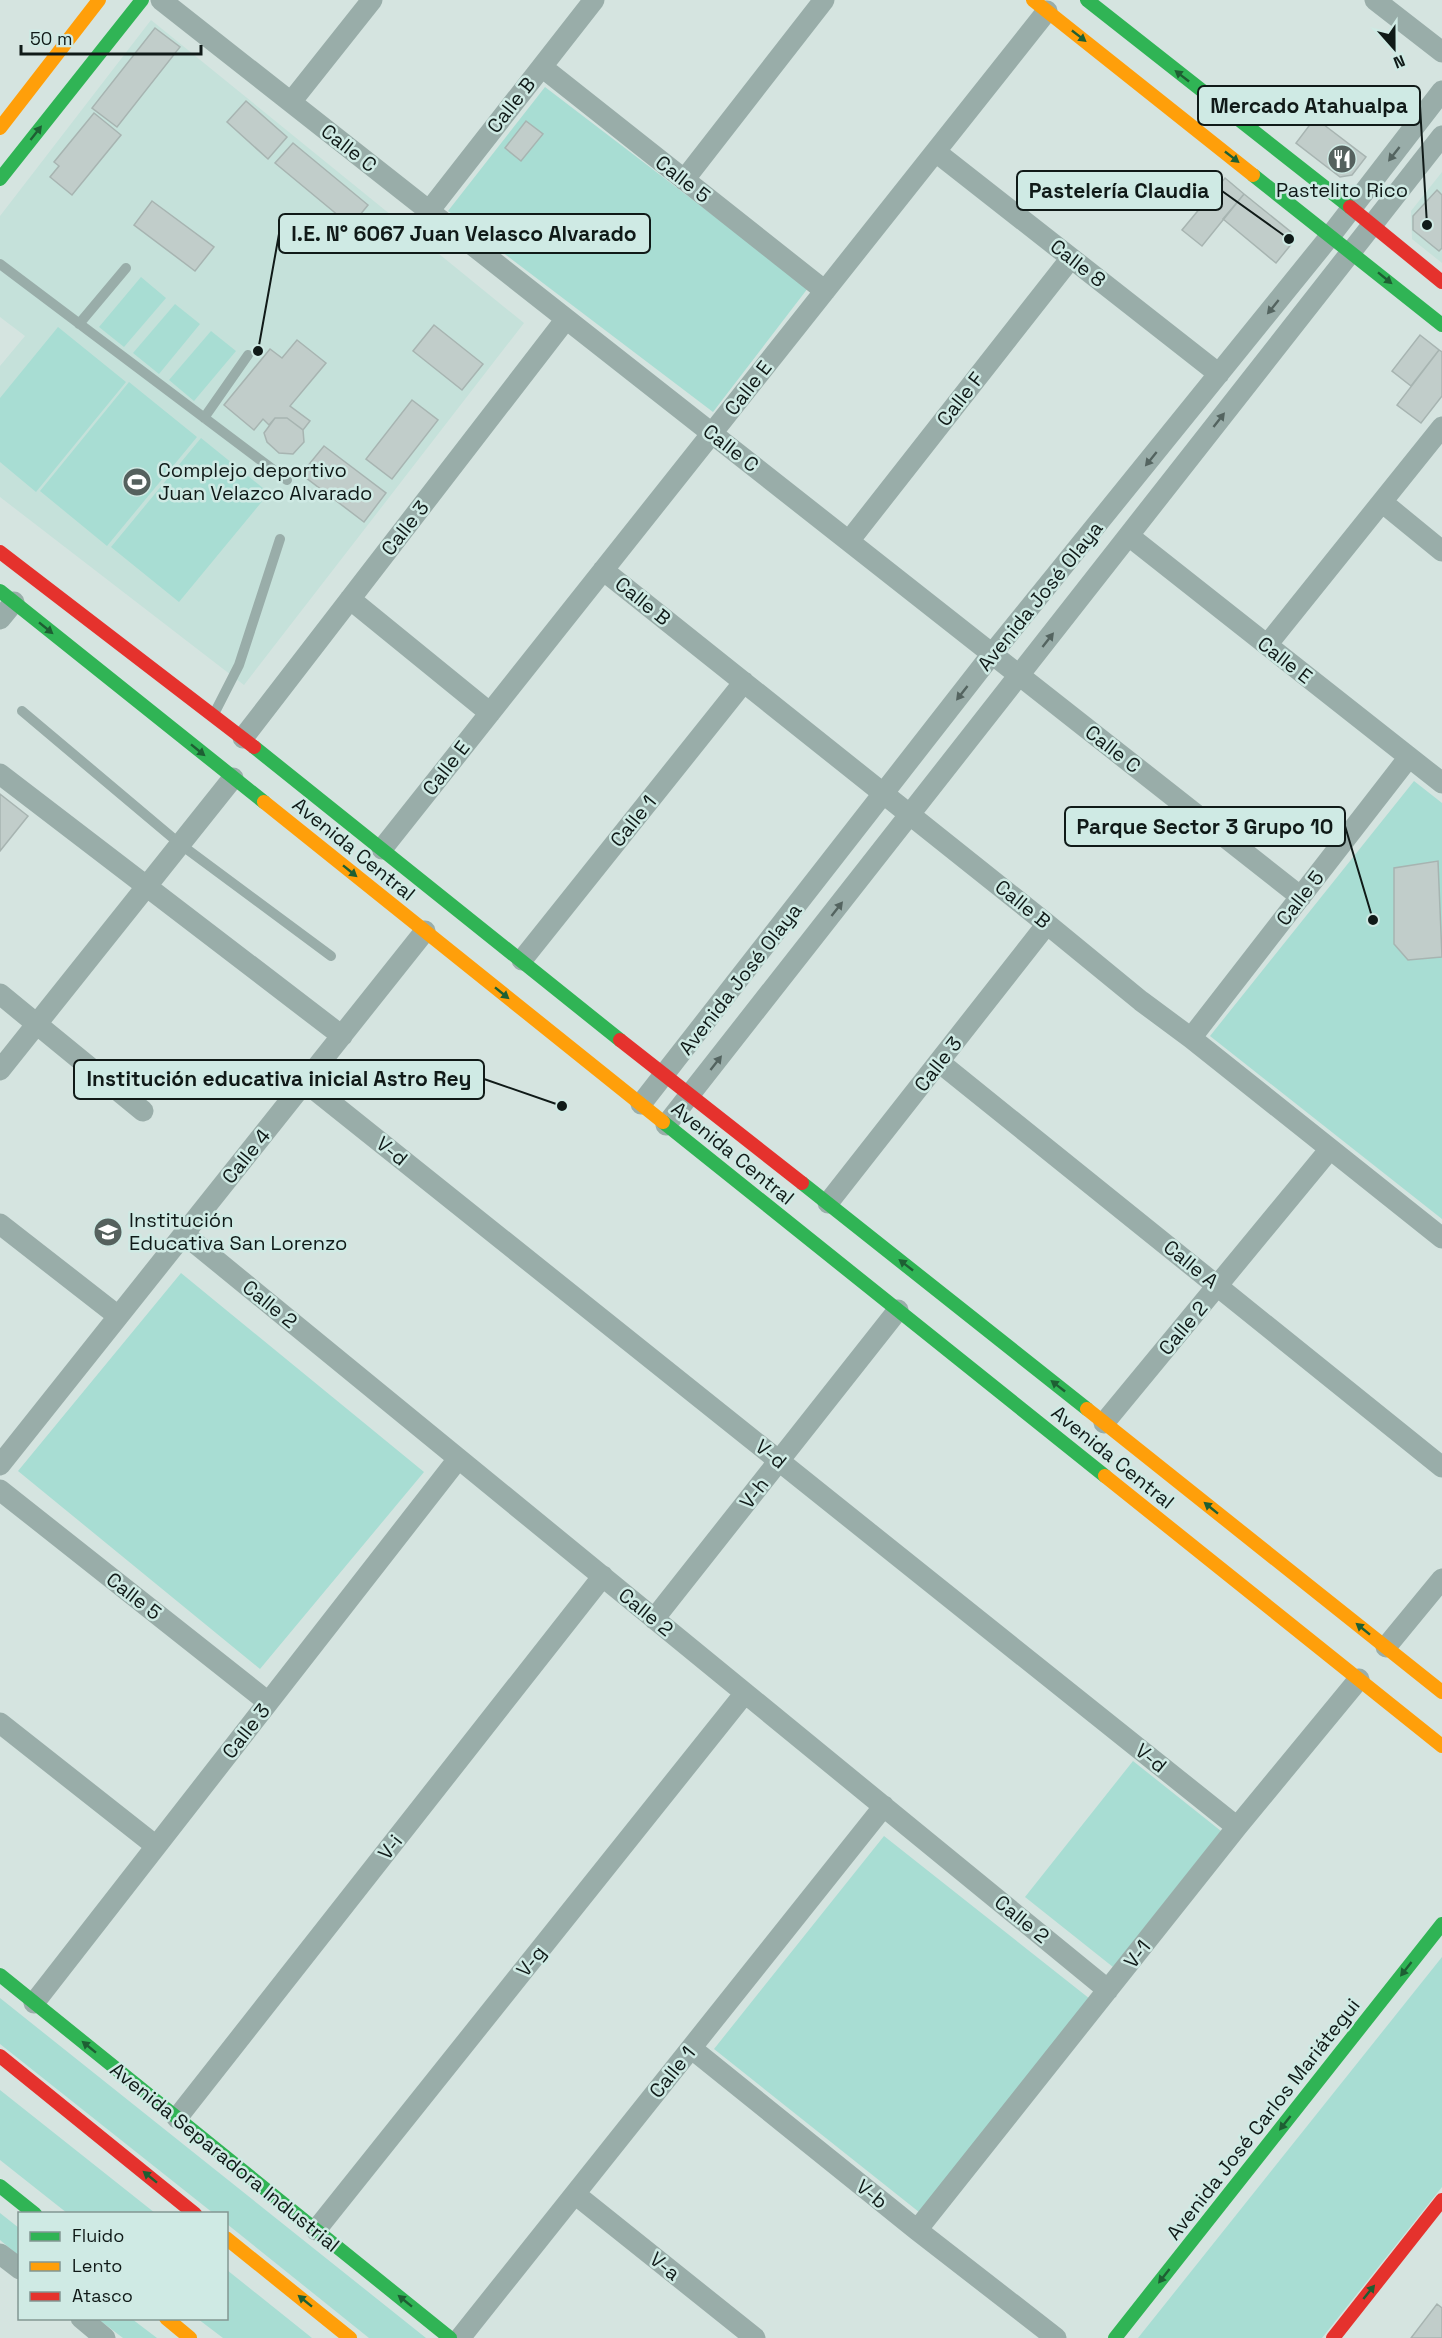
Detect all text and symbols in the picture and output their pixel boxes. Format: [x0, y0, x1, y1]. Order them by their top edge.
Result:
scale bar [21, 18, 201, 56]
north arrow [1364, 18, 1424, 78]
text: 50 m [30, 27, 72, 50]
one-way arrow [1071, 30, 1087, 43]
text: N [1390, 50, 1408, 73]
one-way arrow [1175, 70, 1190, 82]
street label: Calle B [481, 72, 541, 138]
callout: Mercado Atahualpa [1198, 86, 1420, 125]
text: Mercado Atahualpa [1210, 92, 1408, 119]
street label: Calle C [316, 118, 382, 178]
one-way arrow [30, 125, 43, 141]
restaurant icon: Pastelito Rico [1326, 143, 1358, 175]
one-way arrow [1387, 146, 1400, 162]
street label: Calle 5 [650, 149, 716, 209]
one-way arrow [1224, 150, 1240, 163]
callout: Pastelería Claudia [1017, 171, 1222, 210]
text: Pastelería Claudia [1029, 177, 1209, 204]
place label: Pastelito Rico [1276, 177, 1408, 203]
callout: I.E. N° 6067 Juan Velasco Alvarado [279, 214, 650, 253]
text: I.E. N° 6067 Juan Velasco Alvarado [291, 220, 637, 247]
street label: Calle 8 [1045, 233, 1111, 293]
one-way arrow [1377, 271, 1392, 284]
one-way arrow [1267, 299, 1280, 314]
street label: Calle E [719, 355, 777, 421]
street label: Calle F [931, 366, 989, 431]
one-way arrow [1213, 413, 1225, 428]
street label: Calle C [698, 418, 764, 478]
one-way arrow [1144, 451, 1157, 467]
place label: Complejo deportivo Juan Velazco Alvarado [158, 457, 372, 506]
sports icon: Complejo deportivo Juan Velazco Alvarado [121, 466, 153, 498]
street label: Calle 3 [375, 495, 435, 561]
street label: Avenida José Olaya [971, 516, 1109, 676]
street label: Calle B [610, 571, 676, 631]
one-way arrow [38, 621, 53, 633]
street label: Calle E [1252, 631, 1318, 689]
one-way arrow [1041, 633, 1053, 648]
one-way arrow [957, 685, 969, 700]
street label: Calle C [1080, 719, 1146, 779]
street label: Calle E [417, 735, 475, 801]
one-way arrow [190, 743, 206, 756]
street label: Calle 1 [604, 790, 662, 852]
street label: Avenida Central [287, 792, 421, 906]
callout: Parque Sector 3 Grupo 10 [1065, 807, 1345, 846]
text: Parque Sector 3 Grupo 10 [1077, 813, 1333, 840]
one-way arrow [342, 865, 358, 878]
street label: Calle 5 [1270, 865, 1330, 931]
street label: Calle B [990, 874, 1056, 934]
street label: Avenida José Olaya [673, 898, 807, 1060]
one-way arrow [830, 902, 842, 917]
one-way arrow [495, 987, 510, 999]
street label: Calle 3 [908, 1031, 968, 1097]
one-way arrow [710, 1055, 722, 1070]
callout: Institución educativa inicial Astro Rey [74, 1060, 484, 1099]
text: Institución educativa inicial Astro Rey [87, 1065, 471, 1092]
street label: Avenida Central [666, 1096, 800, 1210]
street label: Calle 4 [216, 1123, 276, 1189]
street label: V-d [371, 1130, 413, 1172]
place label: Institución Educativa San Lorenzo [129, 1207, 347, 1256]
school or university icon: Institución Educativa San Lorenzo [92, 1216, 124, 1248]
street label: Calle A [1158, 1234, 1224, 1294]
one-way arrow [898, 1260, 913, 1272]
street label: Calle 2 [237, 1274, 303, 1334]
street label: Calle 2 [1153, 1295, 1213, 1361]
one-way arrow [1050, 1380, 1066, 1393]
street label: Avenida Central [1046, 1400, 1180, 1514]
street label: V-d [750, 1433, 792, 1475]
street label: V-h [734, 1472, 774, 1514]
one-way arrow [1203, 1501, 1219, 1514]
street label: Calle 5 [101, 1566, 167, 1626]
street label: Calle 2 [613, 1582, 679, 1642]
one-way arrow [1356, 1624, 1371, 1636]
street label: Calle 3 [216, 1698, 276, 1764]
street label: V-d [1130, 1737, 1172, 1779]
street label: V-i [372, 1829, 408, 1865]
street label: Calle 2 [989, 1889, 1055, 1949]
street label: V-1 [1118, 1935, 1156, 1973]
street label: V-g [510, 1940, 552, 1982]
one-way arrow [1400, 1962, 1412, 1977]
street label: Avenida José Carlos Mariátegui [1160, 1993, 1366, 2245]
one-way arrow [81, 2041, 97, 2054]
street label: Calle 1 [643, 2041, 701, 2103]
street label: Avenida Separadora Industrial [105, 2056, 345, 2258]
one-way arrow [1280, 2115, 1292, 2130]
one-way arrow [142, 2170, 158, 2183]
street label: V-b [851, 2173, 893, 2215]
legend [18, 2212, 228, 2320]
text: Fluido [72, 2224, 124, 2247]
street label: V-a [644, 2246, 686, 2286]
text: Lento [72, 2254, 122, 2277]
one-way arrow [1159, 2268, 1171, 2283]
text: Atasco [72, 2284, 133, 2307]
one-way arrow [1363, 2284, 1376, 2300]
one-way arrow [297, 2296, 312, 2308]
one-way arrow [397, 2296, 412, 2308]

